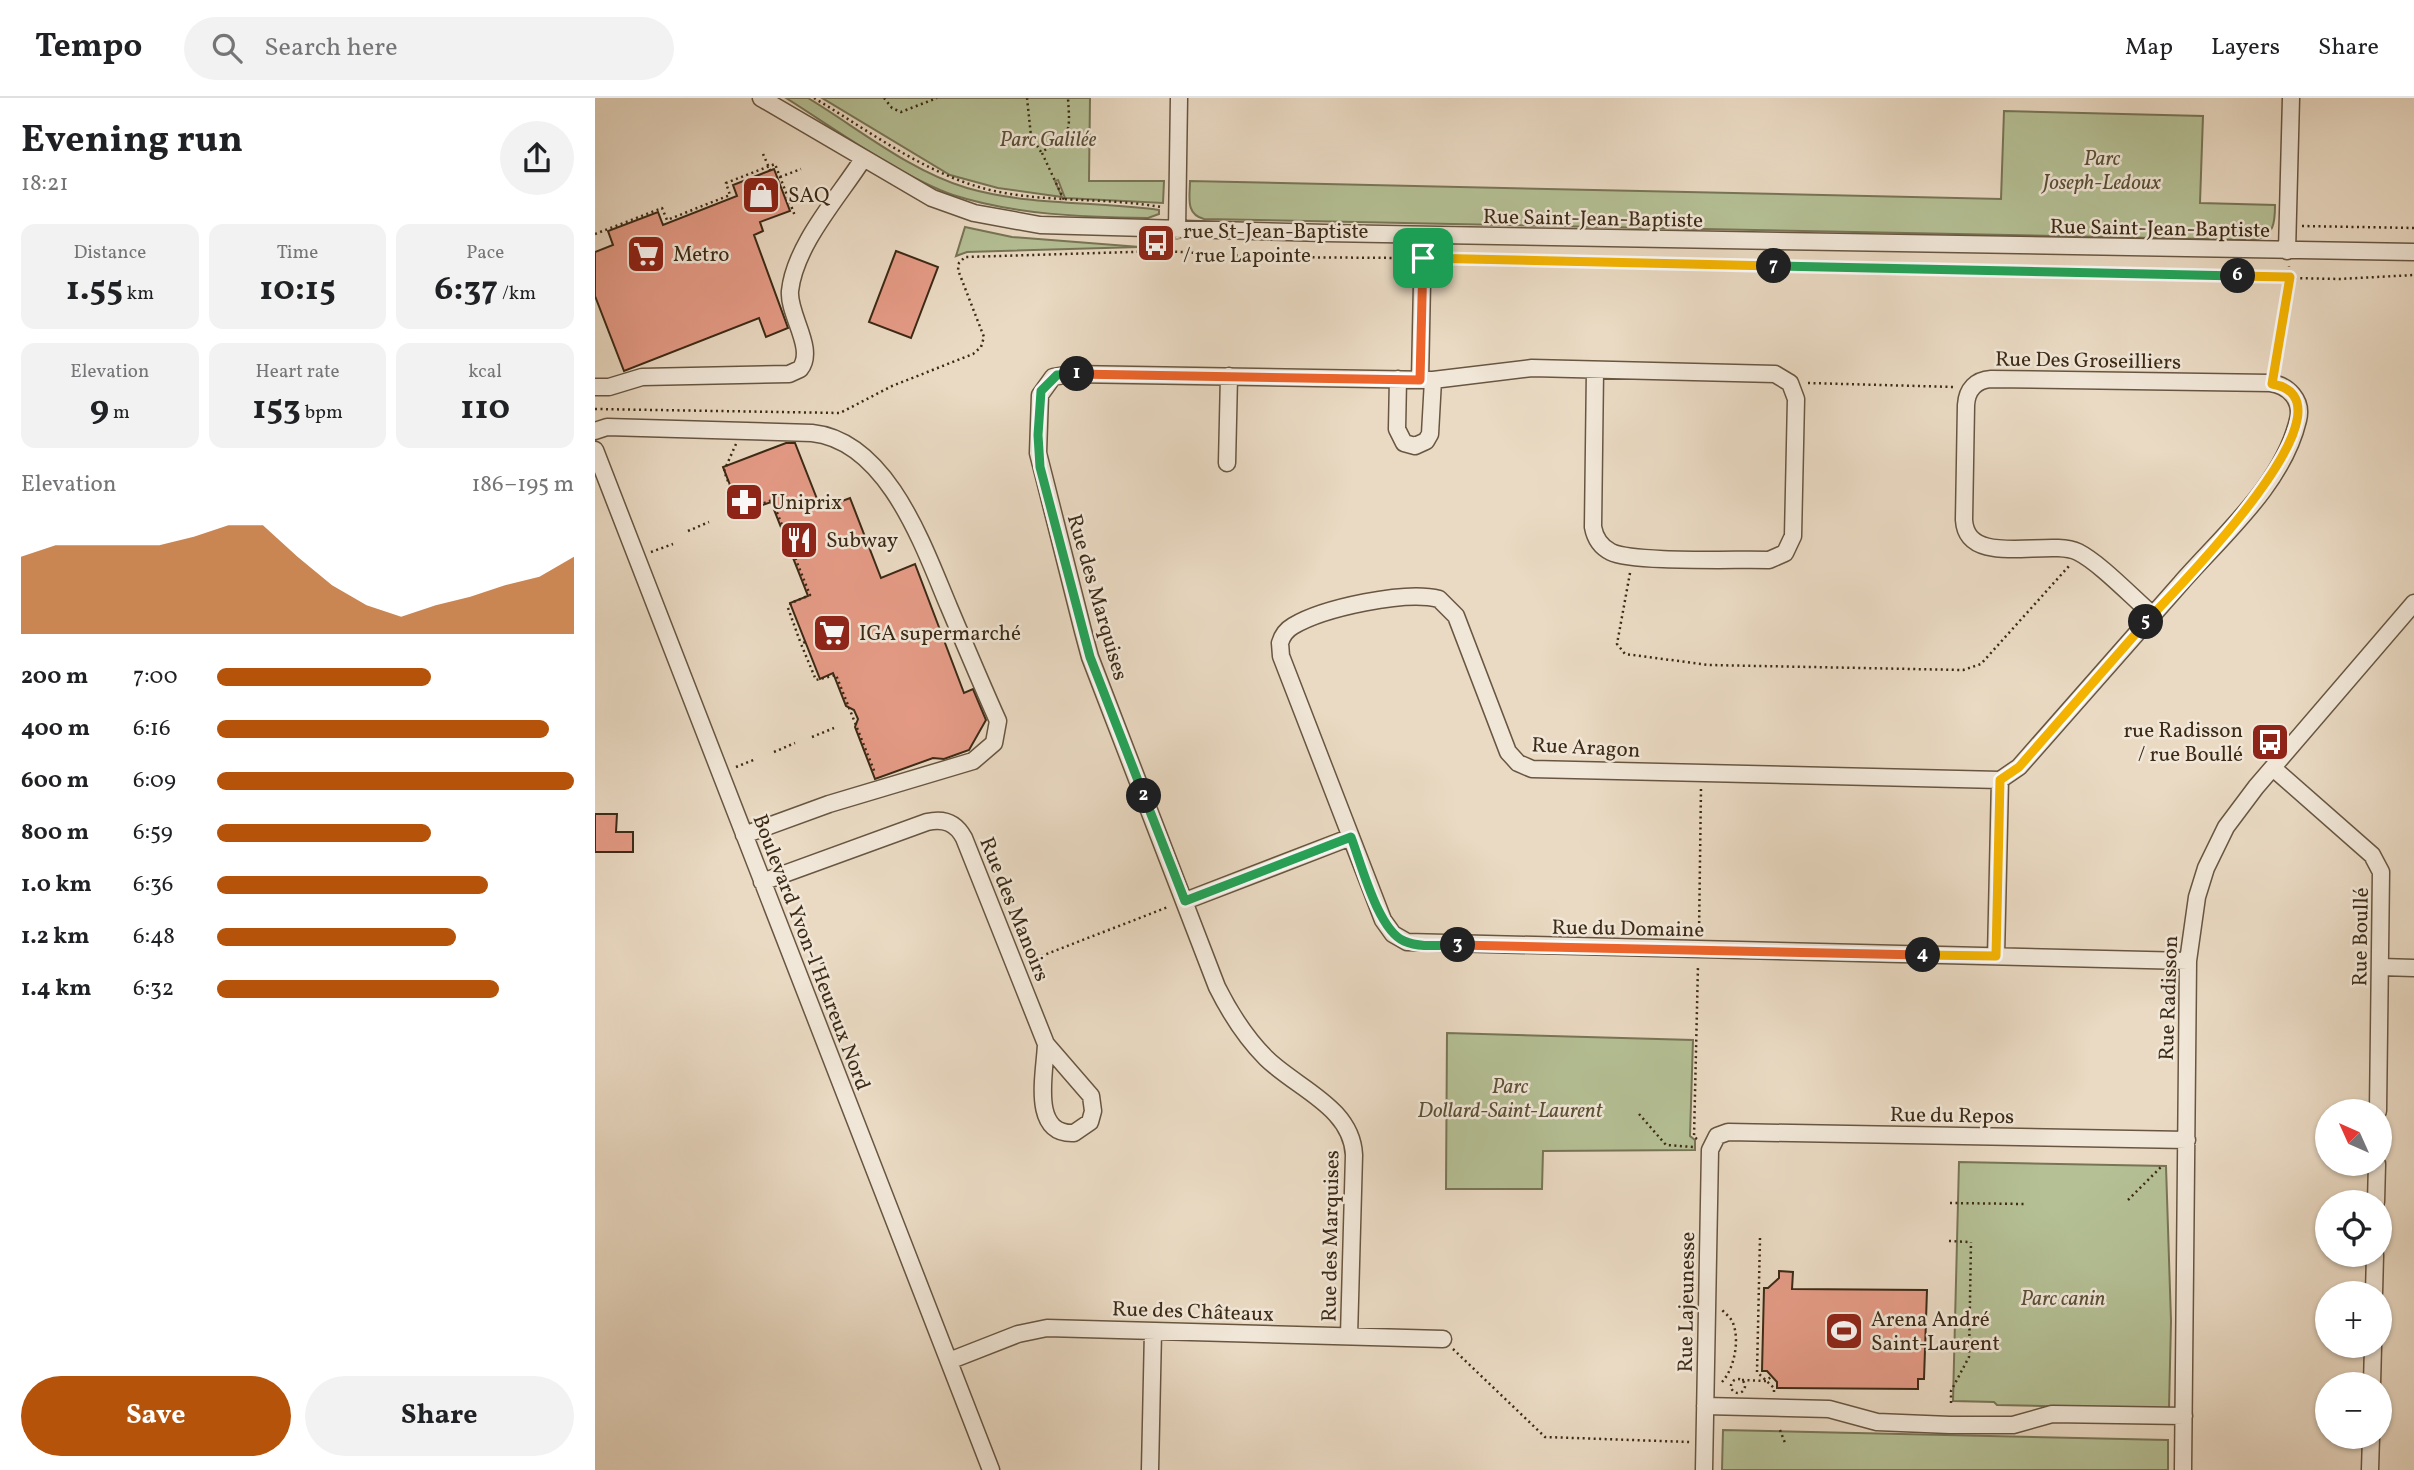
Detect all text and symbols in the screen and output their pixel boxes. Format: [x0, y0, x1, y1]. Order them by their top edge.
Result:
search box [184, 17, 674, 80]
text: Tempo [35, 25, 142, 71]
icon: search [208, 29, 246, 67]
text: Search here [264, 30, 398, 66]
text: Map [2125, 31, 2173, 65]
text: Layers [2211, 31, 2280, 65]
text: Share [2318, 31, 2379, 65]
text: Evening run [21, 115, 243, 168]
button: share [500, 121, 574, 195]
park label: Parc Galilée [1000, 126, 1097, 155]
park label: Parc Joseph-Ledoux [2041, 145, 2161, 198]
text: 18:21 [21, 168, 68, 200]
shop icon: SAQ [740, 174, 782, 216]
place label: SAQ [788, 182, 831, 211]
street label: Rue Saint-Jean-Baptiste [1483, 203, 1703, 236]
street label: Rue Saint-Jean-Baptiste [2050, 213, 2270, 246]
place label: rue St-Jean-Baptiste / rue Lapointe [1183, 218, 1369, 271]
bus stop icon: rue St-Jean-Baptiste / rue Lapointe [1135, 222, 1177, 264]
pin [1393, 228, 1453, 288]
supermarket icon: Metro [625, 233, 667, 275]
icon: arrive [1404, 239, 1442, 277]
text: Distance [73, 240, 146, 266]
text: Time [277, 240, 318, 266]
text: Pace [466, 240, 504, 266]
place label: Metro [673, 241, 729, 270]
pin: 7 [1757, 248, 1791, 284]
text: 7 [1769, 252, 1778, 278]
pin: 6 [2221, 258, 2255, 294]
text: 6 [2232, 262, 2243, 288]
text: 1.55 [66, 266, 123, 314]
text: 10:15 [259, 266, 336, 314]
text: 6:37 [434, 266, 498, 314]
text: km [123, 281, 154, 307]
text: /km [498, 281, 536, 307]
street label: Rue Des Groseilliers [1995, 345, 2181, 378]
pin: 1 [1059, 356, 1095, 392]
text: Elevation [70, 359, 149, 385]
text: Heart rate [256, 359, 339, 385]
text: kcal [468, 359, 502, 385]
text: 1 [1073, 360, 1080, 386]
text: 9 [90, 385, 109, 433]
text: 153 [252, 385, 301, 433]
text: 110 [460, 385, 510, 433]
text: m [109, 400, 130, 426]
text: bpm [301, 400, 343, 426]
text: Elevation [21, 469, 117, 501]
text: 186–195 m [471, 469, 574, 501]
pharmacy icon: Uniprix [723, 481, 765, 523]
place label: Uniprix [771, 489, 842, 518]
street label: Rue des Marquises [1059, 511, 1134, 684]
restaurant icon: Subway [778, 519, 820, 561]
place label: Subway [826, 527, 899, 556]
pin: 5 [2129, 604, 2163, 640]
text: 5 [2141, 608, 2150, 634]
supermarket icon: IGA supermarché [811, 612, 853, 654]
place label: IGA supermarché [859, 620, 1021, 649]
text: 200 m [21, 661, 88, 693]
text: 7:00 [133, 661, 178, 693]
text: 400 m [21, 713, 90, 745]
text: 6:16 [133, 713, 171, 745]
place label: rue Radisson / rue Boullé [2124, 717, 2243, 770]
bus stop icon: rue Radisson / rue Boullé [2249, 721, 2291, 763]
street label: Rue Aragon [1531, 731, 1641, 766]
text: 600 m [21, 765, 89, 797]
text: 6:09 [133, 765, 176, 797]
pin: 2 [1127, 778, 1161, 814]
text: 2 [1139, 782, 1148, 808]
street label: Boulevard Yvon-l'Heureux Nord [744, 810, 877, 1095]
text: 800 m [21, 817, 89, 849]
text: 6:59 [133, 817, 173, 849]
street label: Rue des Manoirs [971, 833, 1056, 986]
text: 1.0 km [21, 869, 92, 901]
text: 6:36 [133, 869, 174, 901]
street label: Rue Boullé [2346, 887, 2377, 987]
street label: Rue du Domaine [1551, 914, 1705, 945]
text: 1.2 km [21, 921, 90, 953]
text: 6:48 [133, 921, 175, 953]
pin: 3 [1441, 928, 1475, 962]
text: 3 [1453, 931, 1462, 957]
street label: Rue Radisson [2153, 935, 2186, 1061]
pin: 4 [1905, 938, 1941, 972]
text: 4 [1917, 941, 1928, 967]
text: 1.4 km [21, 973, 92, 1005]
text: 6:32 [133, 973, 174, 1005]
park label: Parc Dollard-Saint-Laurent [1417, 1073, 1604, 1126]
north arrow [2315, 1099, 2392, 1176]
map controls [2315, 1099, 2392, 1449]
street label: Rue du Repos [1890, 1101, 2014, 1132]
street label: Rue des Marquises [1316, 1150, 1347, 1322]
button: locate [2315, 1190, 2392, 1267]
street label: Rue Lajeunesse [1672, 1231, 1703, 1373]
button: + [2315, 1281, 2392, 1358]
park label: Parc canin [2020, 1285, 2106, 1314]
street label: Rue des Châteaux [1111, 1295, 1275, 1330]
place label: Arena André Saint-Laurent [1871, 1306, 2000, 1359]
sports icon: Arena André Saint-Laurent [1823, 1310, 1865, 1352]
button: − [2315, 1372, 2392, 1449]
button: Save [21, 1376, 291, 1456]
button: Share [305, 1376, 574, 1456]

